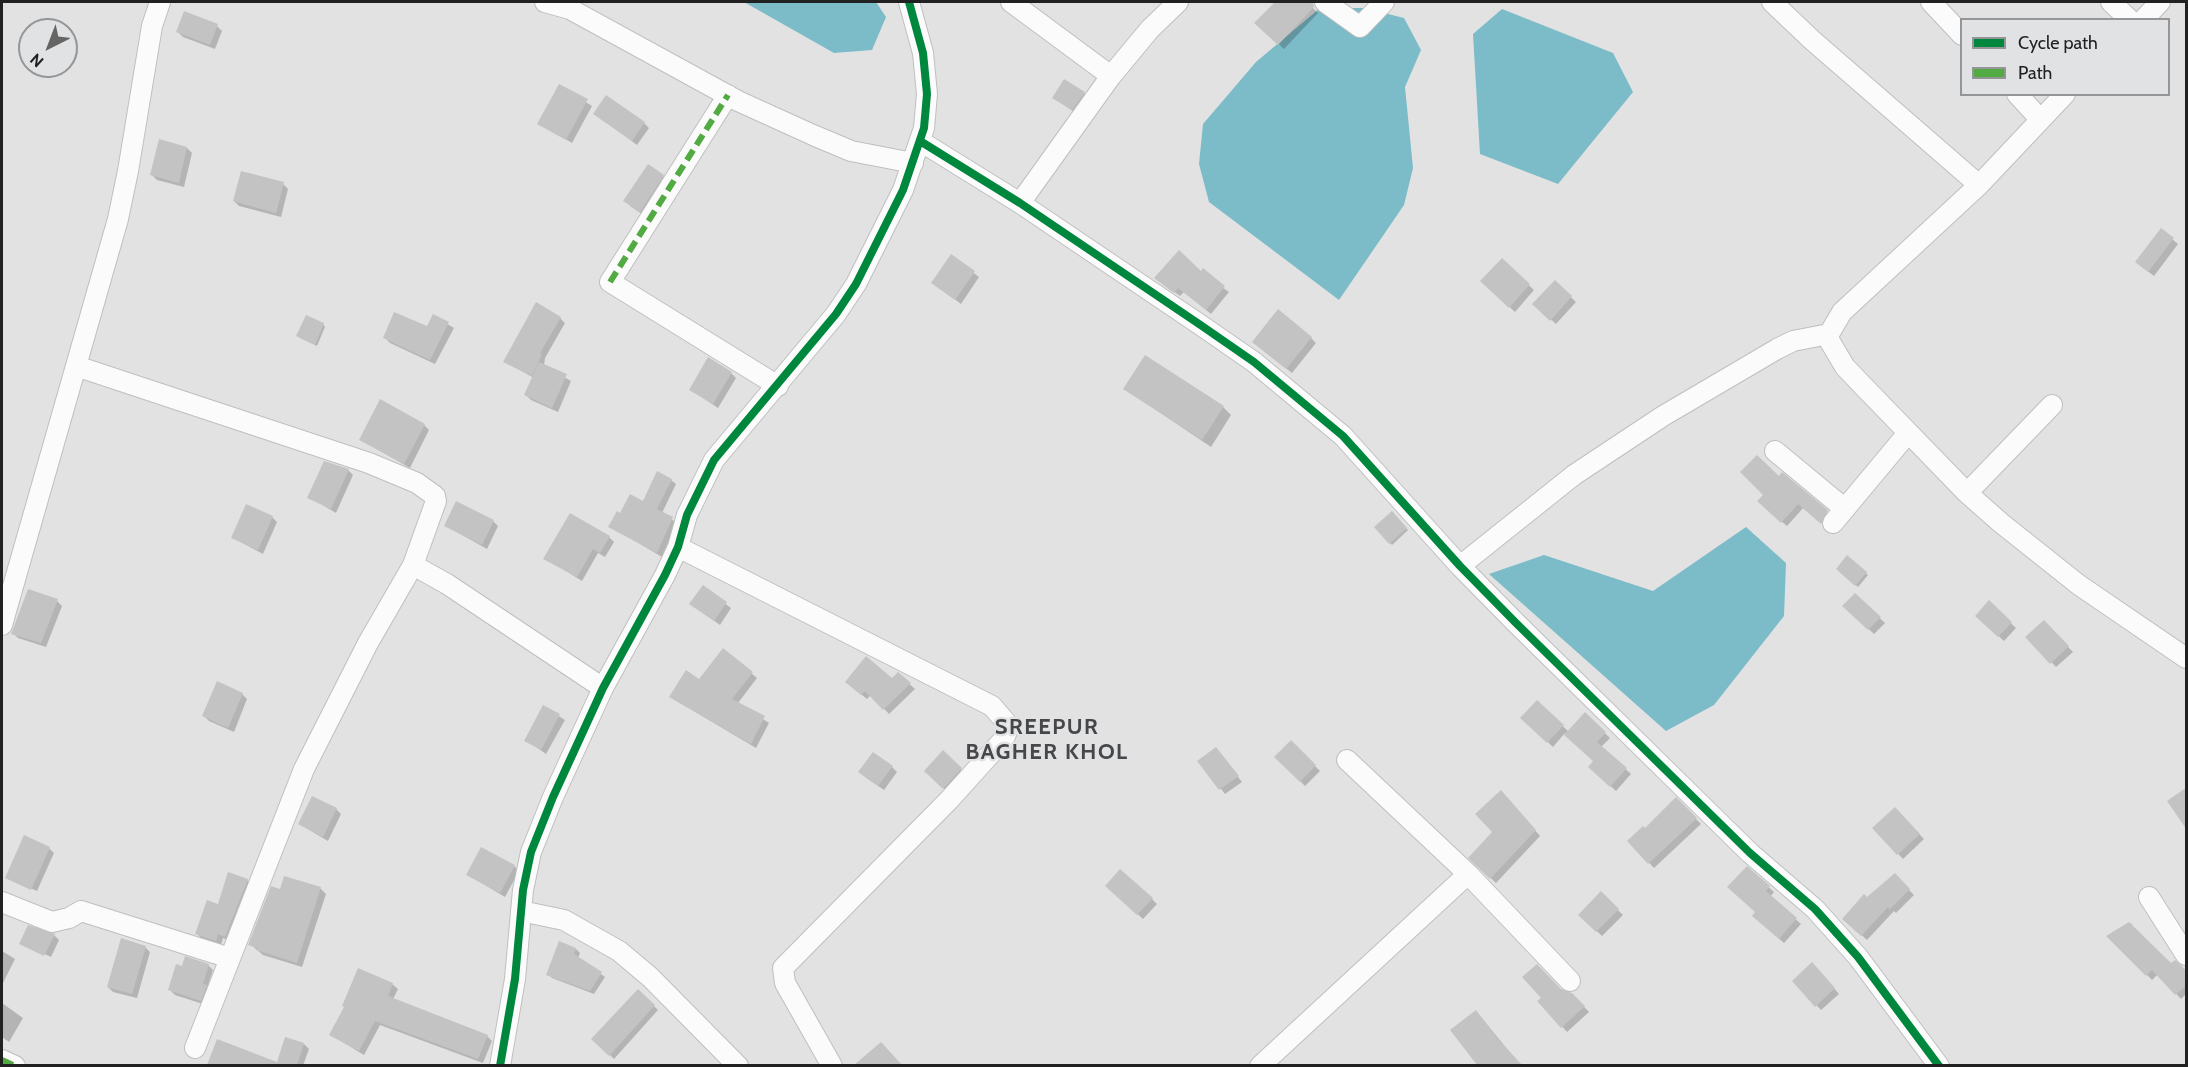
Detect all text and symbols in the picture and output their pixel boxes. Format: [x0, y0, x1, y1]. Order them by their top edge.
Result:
north arrow [18, 18, 78, 78]
legend [1960, 18, 2170, 96]
text: Cycle path [2018, 32, 2098, 54]
text: N [26, 49, 48, 71]
text: Path [2018, 62, 2052, 84]
district label: SREEPUR BAGHER KHOL [965, 715, 1129, 766]

